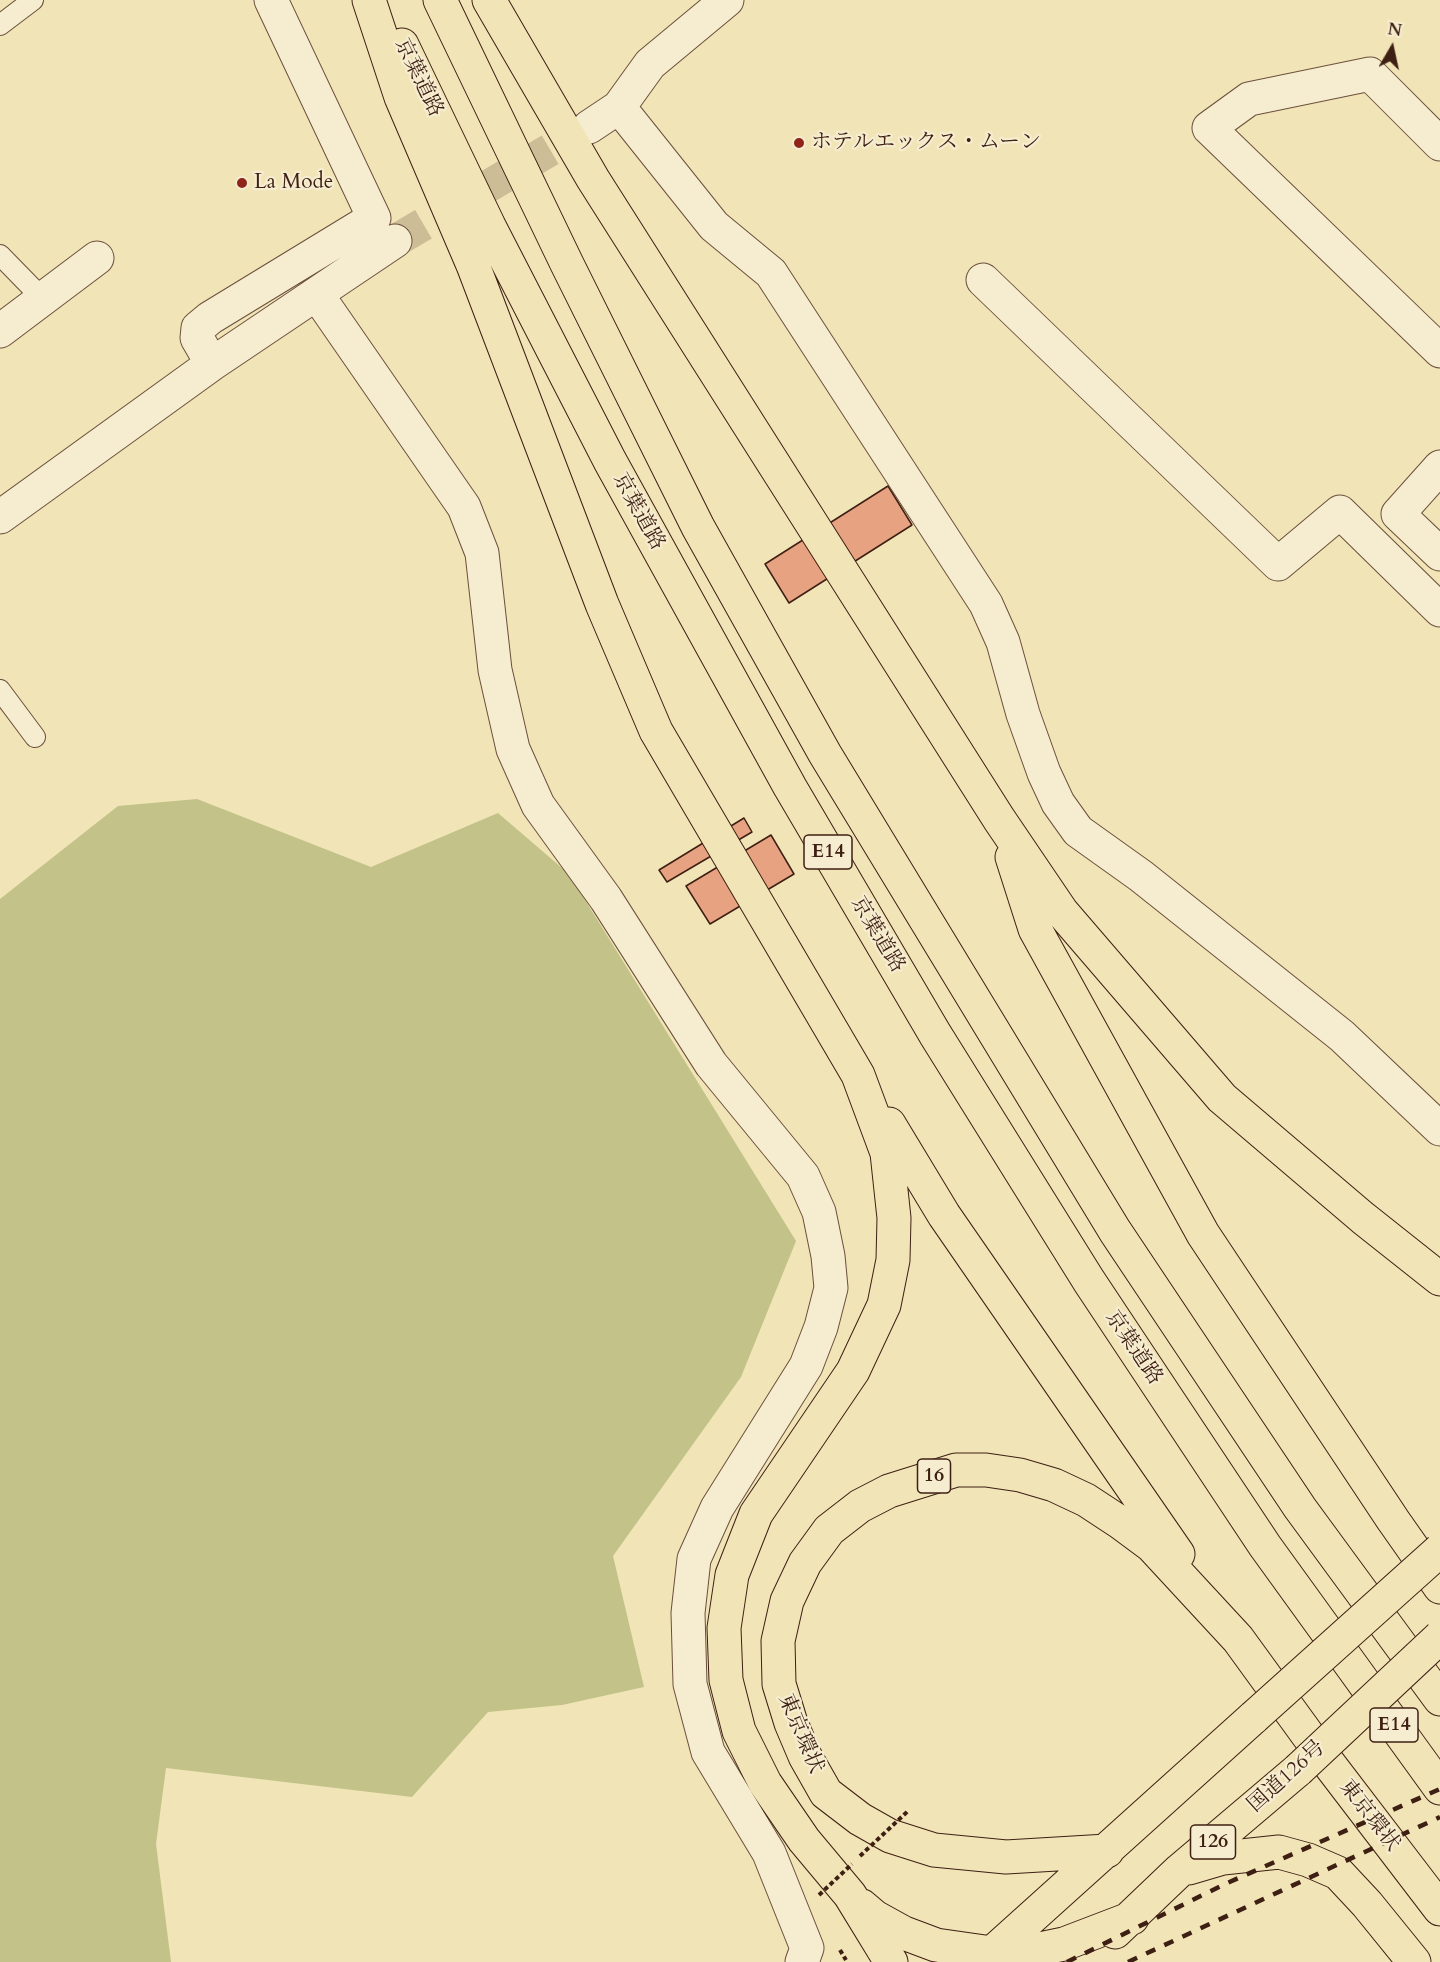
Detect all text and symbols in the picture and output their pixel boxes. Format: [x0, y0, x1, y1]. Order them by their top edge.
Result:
north arrow [1362, 18, 1422, 78]
text: N [1386, 18, 1403, 42]
street label: 京葉道路 [388, 35, 448, 121]
place label: ホテルエックス・ムーン [811, 130, 1041, 156]
marker: ホテルエックス・ムーン [792, 136, 806, 150]
place label: La Mode [254, 170, 333, 196]
marker: La Mode [235, 176, 249, 190]
street label: 京葉道路 [607, 469, 669, 555]
road number: E14 [804, 835, 852, 869]
street label: 京葉道路 [845, 893, 909, 977]
street label: 京葉道路 [1099, 1306, 1167, 1390]
road number: 16 [918, 1459, 950, 1493]
street label: 東京環状 [772, 1690, 828, 1778]
road number: E14 [1370, 1708, 1418, 1742]
street label: 国道126号 [1243, 1736, 1331, 1818]
street label: 東京環状 [1333, 1775, 1405, 1857]
road number: 126 [1190, 1825, 1236, 1859]

